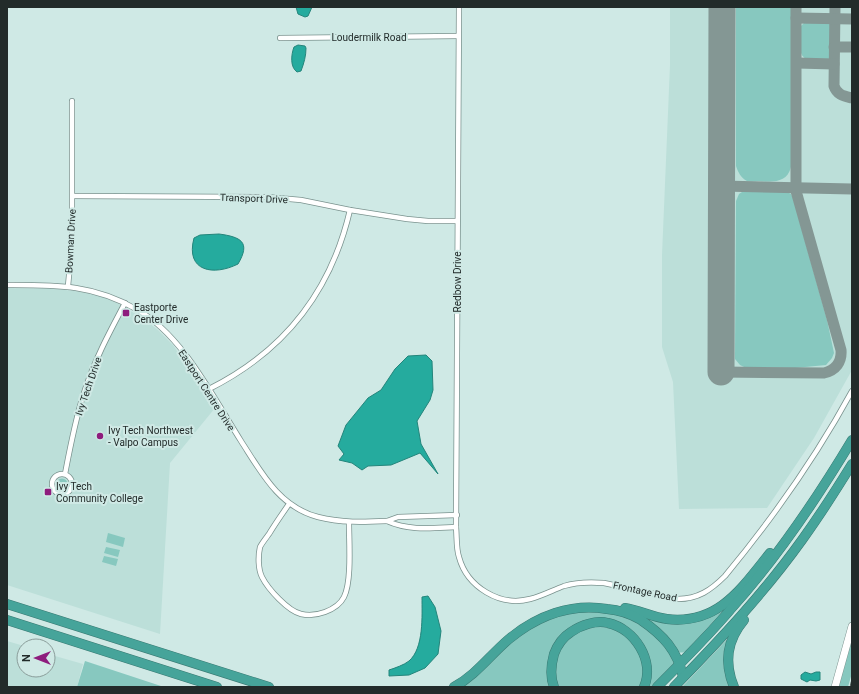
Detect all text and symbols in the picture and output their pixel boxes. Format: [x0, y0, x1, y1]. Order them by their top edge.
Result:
street label: Loudermilk Road [331, 32, 407, 43]
street label: Transport Drive [220, 192, 288, 205]
street label: Bowman Drive [63, 209, 78, 273]
street label: Redbow Drive [452, 252, 463, 312]
place label: Eastporte Center Drive [134, 302, 188, 325]
marker: Eastporte Center Drive [121, 308, 131, 318]
street label: Eastport Centre Drive [176, 348, 237, 433]
street label: Ivy Tech Drive [73, 356, 104, 417]
place label: Ivy Tech Northwest - Valpo Campus [108, 425, 193, 448]
marker: Ivy Tech Northwest - Valpo Campus [95, 431, 105, 441]
place label: Ivy Tech Community College [56, 481, 143, 504]
marker: Ivy Tech Community College [43, 487, 53, 497]
street label: Frontage Road [612, 579, 678, 604]
north arrow [16, 638, 56, 678]
text: N [20, 654, 33, 662]

